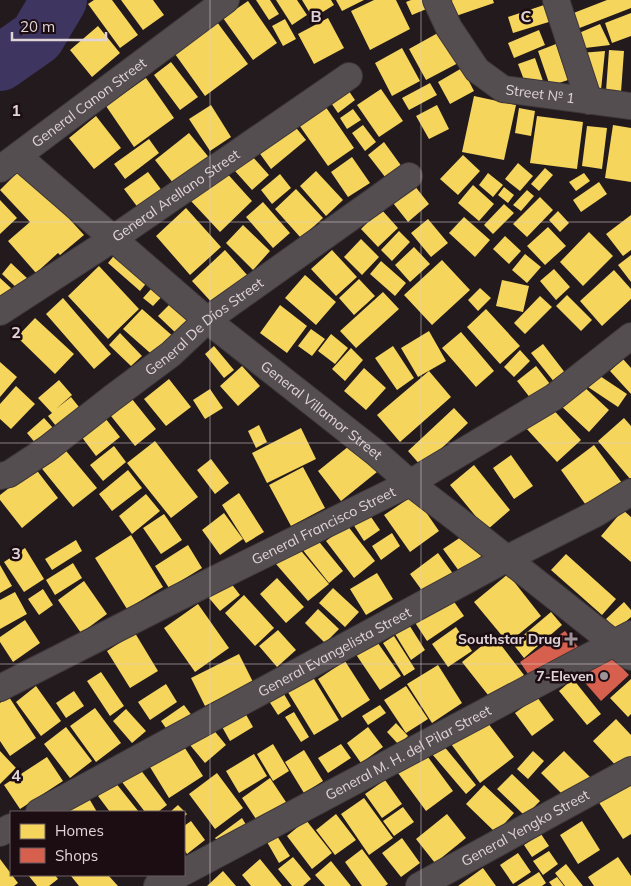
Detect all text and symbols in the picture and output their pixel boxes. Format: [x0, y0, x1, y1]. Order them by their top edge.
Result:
text: B [310, 6, 322, 26]
text: C [521, 6, 532, 26]
scale bar [12, 10, 106, 42]
text: 20 m [20, 17, 55, 36]
street label: General Canon Street [28, 54, 150, 151]
street label: Street № 1 [504, 80, 576, 107]
text: 1 [11, 100, 21, 120]
street label: General Arellano Street [109, 145, 243, 246]
street label: General De Dios Street [141, 274, 267, 379]
text: 2 [11, 322, 21, 342]
street label: General Villamor Street [257, 357, 386, 464]
street label: General Francisco Street [249, 483, 398, 568]
text: 3 [11, 543, 21, 563]
street label: General Evangelista Street [255, 603, 414, 701]
place label: Southstar Drug [458, 630, 561, 648]
marker: Southstar Drug [565, 633, 577, 645]
place label: 7-Eleven [536, 667, 594, 685]
marker: 7-Eleven [598, 670, 610, 682]
street label: General M. H. del Pilar Street [322, 701, 494, 804]
text: 4 [11, 765, 21, 785]
street label: General Yengko Street [458, 786, 592, 870]
legend [10, 811, 185, 876]
text: Homes [55, 821, 104, 840]
text: Shops [55, 846, 98, 865]

